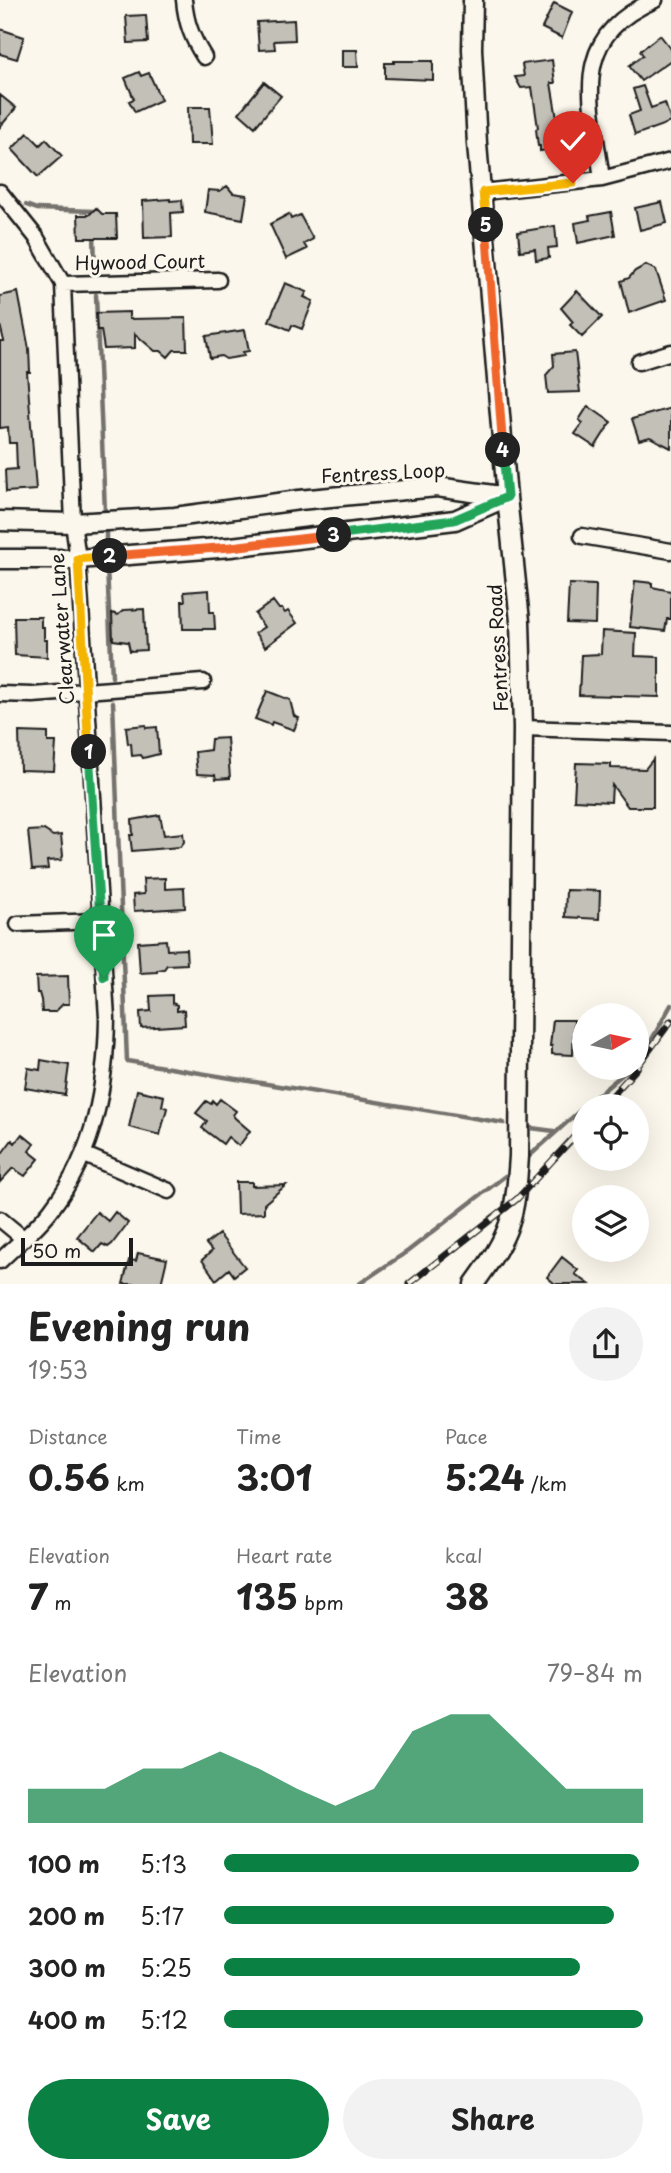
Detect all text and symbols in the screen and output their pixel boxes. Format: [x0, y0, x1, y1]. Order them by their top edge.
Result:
pin [543, 111, 603, 183]
icon: check [554, 122, 592, 160]
pin: 5 [468, 208, 504, 243]
text: 5 [479, 210, 492, 238]
street label: Hywood Court [75, 246, 206, 276]
pin: 4 [486, 433, 520, 468]
text: 4 [496, 435, 509, 463]
street label: Fentress Loop [320, 455, 446, 489]
pin: 3 [316, 518, 352, 552]
text: 3 [327, 520, 340, 548]
pin: 2 [92, 538, 128, 574]
text: 2 [103, 541, 116, 569]
street label: Clearwater Lane [42, 552, 80, 706]
street label: Fentress Road [480, 583, 514, 713]
pin: 1 [72, 734, 106, 770]
text: 1 [84, 737, 93, 765]
pin [74, 905, 134, 977]
icon: arrive [85, 916, 123, 954]
north arrow [572, 1003, 649, 1080]
map controls [572, 1003, 649, 1262]
button: locate [572, 1094, 649, 1171]
button: layers [572, 1185, 649, 1262]
scale bar [21, 1235, 133, 1267]
text: 50 m [32, 1236, 81, 1264]
text: Evening run [28, 1297, 250, 1354]
button: share [569, 1307, 643, 1381]
text: 19:53 [28, 1352, 88, 1387]
text: Distance [28, 1422, 108, 1450]
text: Time [236, 1422, 281, 1450]
text: Pace [445, 1422, 488, 1450]
text: 0.56 [28, 1450, 110, 1503]
text: 3:01 [236, 1450, 312, 1503]
text: 5:24 [445, 1450, 525, 1503]
text: km [110, 1469, 145, 1497]
text: /km [525, 1469, 567, 1497]
text: Elevation [28, 1541, 110, 1569]
text: Heart rate [236, 1541, 332, 1569]
text: kcal [445, 1541, 483, 1569]
text: 7 [28, 1569, 48, 1622]
text: 135 [236, 1569, 298, 1622]
text: 38 [445, 1569, 490, 1622]
text: m [48, 1588, 72, 1616]
text: bpm [298, 1588, 344, 1616]
text: Elevation [28, 1655, 127, 1690]
text: 79–84 m [547, 1655, 643, 1690]
text: 100 m [28, 1846, 100, 1881]
text: 5:13 [140, 1846, 187, 1881]
text: 200 m [28, 1898, 105, 1933]
text: 5:17 [140, 1898, 184, 1933]
text: 300 m [28, 1950, 106, 1985]
text: 5:25 [140, 1950, 192, 1985]
text: 400 m [28, 2002, 106, 2037]
text: 5:12 [140, 2002, 188, 2037]
button: Save [28, 2079, 329, 2159]
button: Share [343, 2079, 643, 2159]

